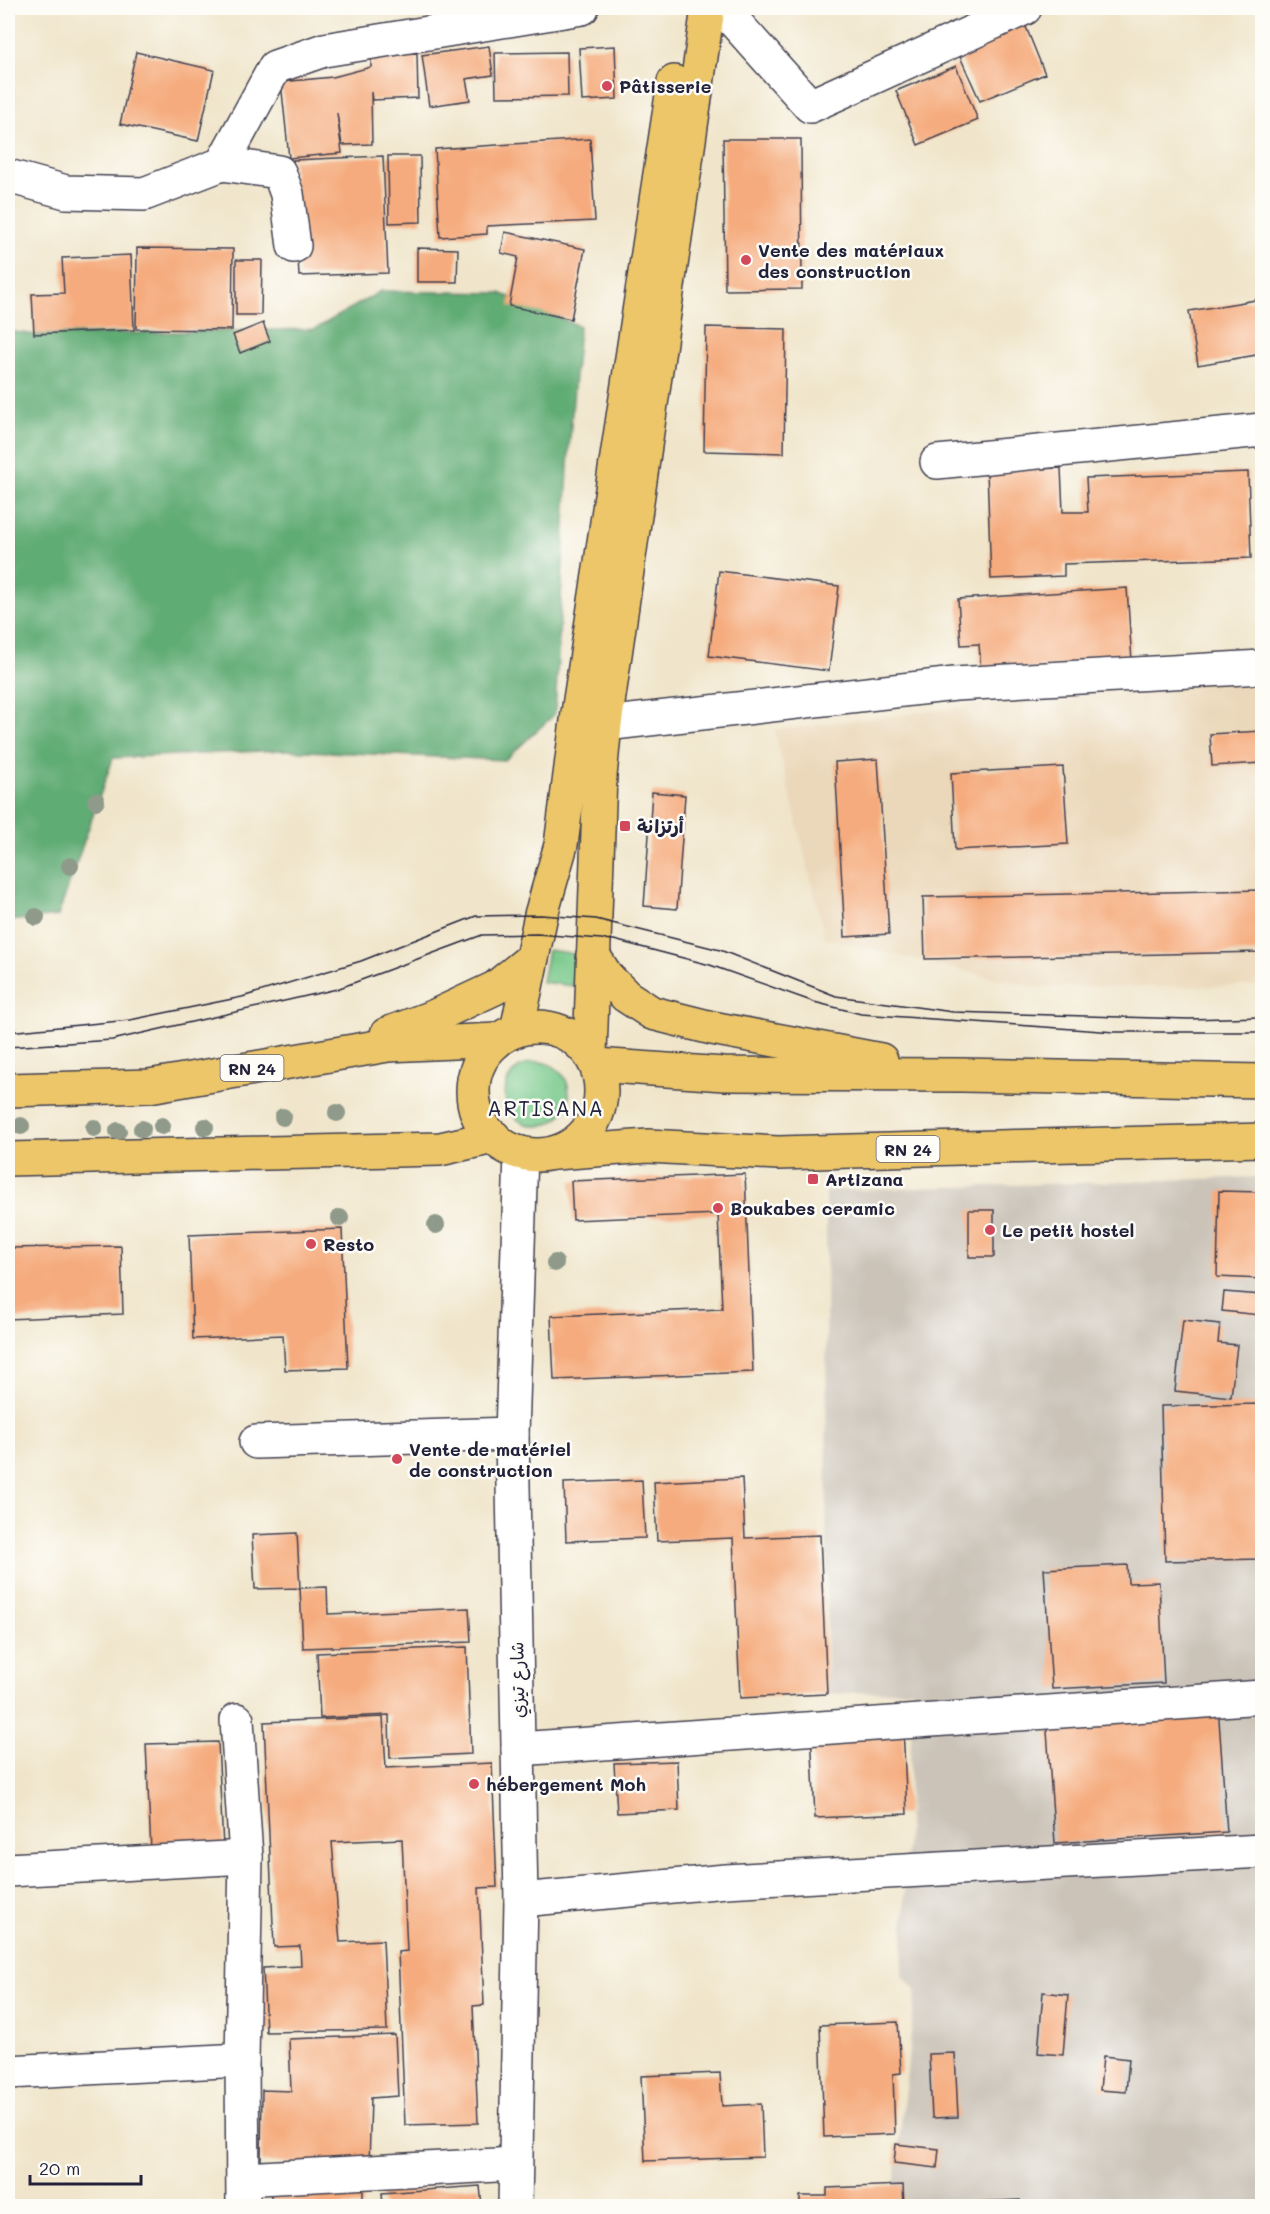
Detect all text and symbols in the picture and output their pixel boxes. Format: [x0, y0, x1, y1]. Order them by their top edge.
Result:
place label: Pâtisserie [619, 74, 712, 98]
marker: Pâtisserie [600, 79, 614, 93]
place label: Vente des matériaux des construction [758, 238, 944, 283]
marker: Vente des matériaux des construction [739, 253, 753, 267]
place label: أرتزانة [637, 814, 684, 838]
marker: أرتزانة [618, 819, 632, 833]
road number: RN 24 [220, 1055, 284, 1081]
district label: ARTISANA [487, 1094, 605, 1121]
road number: RN 24 [876, 1136, 940, 1162]
place label: Artizana [825, 1167, 904, 1191]
marker: Artizana [806, 1172, 820, 1186]
place label: Boukabes ceramic [730, 1196, 895, 1220]
marker: Boukabes ceramic [711, 1201, 725, 1215]
place label: Le petit hostel [1002, 1218, 1134, 1242]
marker: Le petit hostel [983, 1223, 997, 1237]
place label: Resto [323, 1232, 374, 1256]
marker: Resto [304, 1237, 318, 1251]
place label: Vente de matériel de construction [409, 1437, 571, 1482]
marker: Vente de matériel de construction [390, 1452, 404, 1466]
street label: شارع تيزي [504, 1642, 532, 1718]
place label: hébergement Moh [486, 1772, 646, 1796]
marker: hébergement Moh [467, 1777, 481, 1791]
scale bar [30, 2148, 141, 2186]
text: 20 m [39, 2156, 80, 2180]

